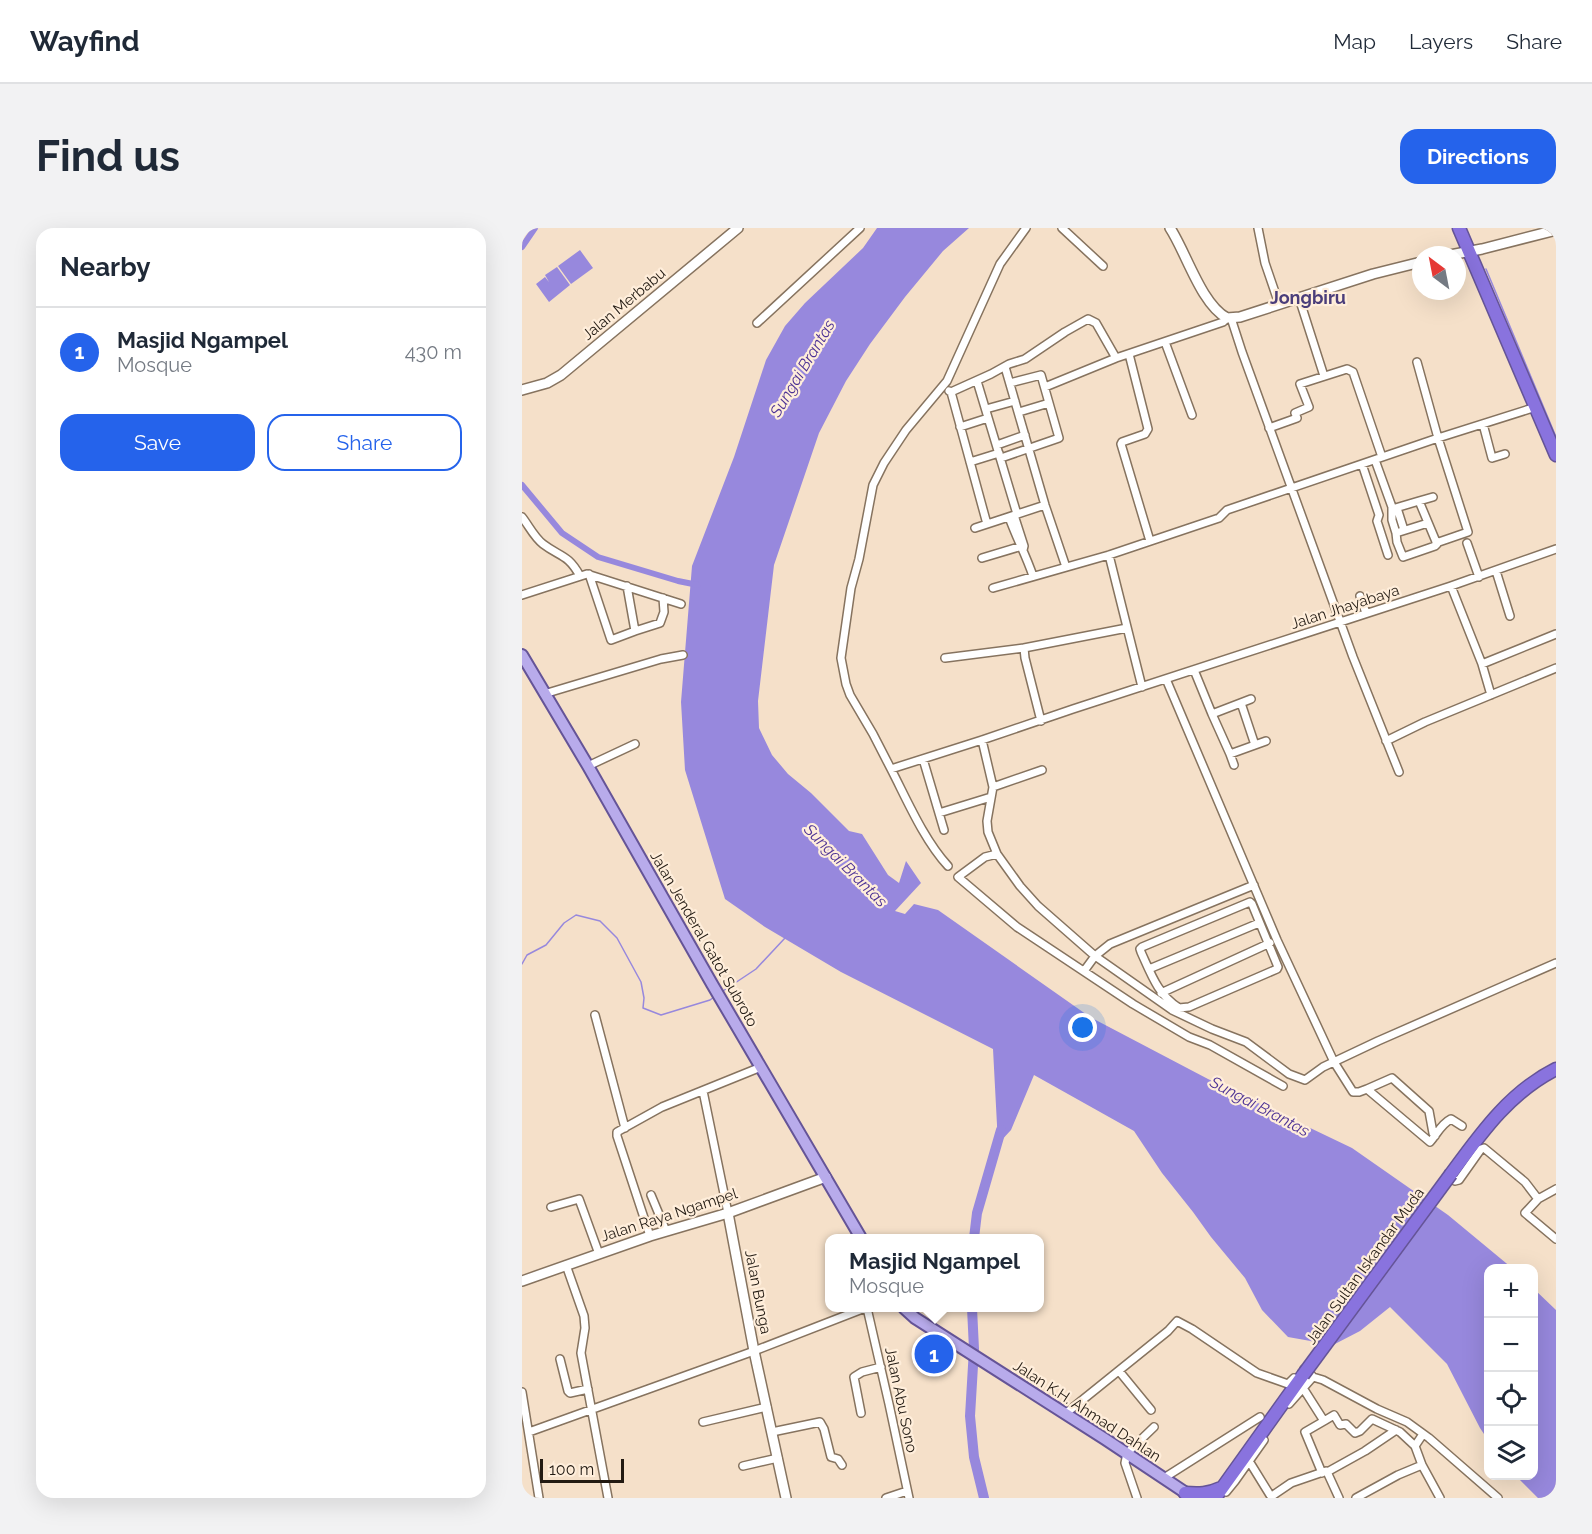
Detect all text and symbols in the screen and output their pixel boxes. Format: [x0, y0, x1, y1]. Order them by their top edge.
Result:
text: Wayfind [30, 25, 140, 58]
text: Map [1333, 29, 1376, 54]
text: Layers [1409, 29, 1473, 54]
text: Share [1506, 29, 1562, 54]
button: Directions [1400, 129, 1556, 184]
text: Find us [36, 132, 180, 181]
north arrow [1412, 246, 1466, 300]
text: Nearby [60, 252, 150, 282]
street label: Jalan Merbabu [579, 264, 669, 344]
district label: Jongbiru [1270, 287, 1346, 308]
water label: Sungai Brantas [765, 316, 839, 421]
text: Masjid Ngampel [117, 327, 288, 353]
text: 1 [75, 340, 84, 364]
text: 430 m [405, 340, 462, 364]
text: Mosque [117, 353, 192, 377]
button: Save [60, 414, 255, 471]
button: Share [267, 414, 462, 471]
street label: Jalan Jhayabaya [1288, 581, 1402, 633]
water label: Sungai Brantas [799, 819, 892, 911]
street label: Jalan Jenderal Gatot Subroto [646, 848, 762, 1030]
your location [1068, 1013, 1097, 1042]
water label: Sungai Brantas [1206, 1072, 1313, 1141]
street label: Jalan Raya Ngampel [598, 1184, 740, 1246]
street label: Jalan Sultan Iskandar Muda [1302, 1184, 1428, 1348]
popup [825, 1234, 1044, 1312]
street label: Jalan Bunga [741, 1248, 775, 1336]
text: Masjid Ngampel [849, 1248, 1020, 1274]
map controls [1484, 1264, 1538, 1480]
button: + [1484, 1264, 1538, 1318]
text: Mosque [849, 1274, 924, 1298]
button: − [1484, 1318, 1538, 1372]
pin: 1 [914, 1332, 954, 1376]
street label: Jalan Abu Sono [881, 1346, 921, 1454]
street label: Jalan K.H. Ahmad Dahlan [1010, 1356, 1164, 1466]
button: locate [1484, 1372, 1538, 1426]
button: layers [1484, 1426, 1538, 1480]
scale bar [540, 1456, 624, 1484]
text: 100 m [549, 1460, 594, 1479]

